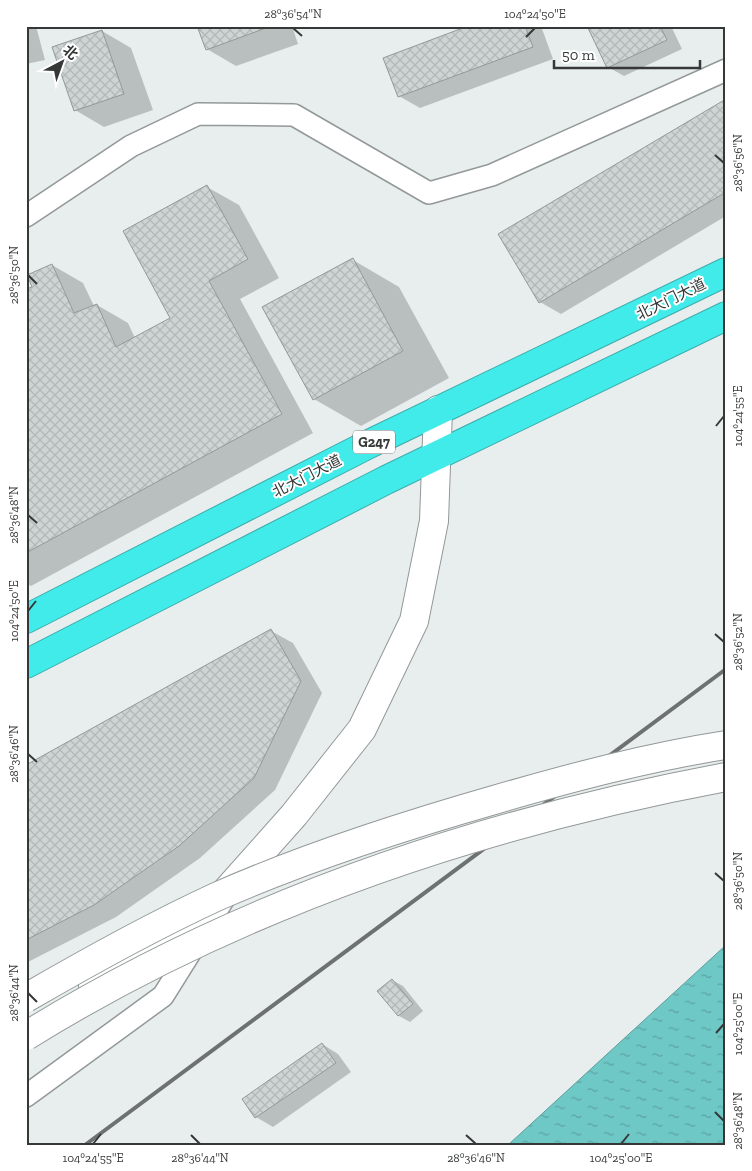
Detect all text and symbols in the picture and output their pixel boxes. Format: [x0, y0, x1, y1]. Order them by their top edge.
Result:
text: 28°36'54"N [264, 7, 322, 21]
text: 104°24'50"E [504, 7, 566, 21]
north arrow [38, 38, 88, 88]
scale bar [554, 38, 701, 70]
text: 北 [59, 42, 81, 64]
text: 50 m [562, 46, 595, 64]
text: 28°36'56"N [731, 134, 745, 192]
text: 28°36'50"N [7, 246, 21, 304]
street label: 北大门大道 [633, 274, 709, 324]
text: 104°24'55"E [731, 386, 745, 446]
road number: G247 [353, 431, 395, 454]
street label: 北大门大道 [269, 451, 345, 501]
text: 28°36'48"N [7, 486, 21, 544]
text: 104°24'50"E [7, 580, 21, 642]
text: 28°36'52"N [731, 613, 745, 671]
text: 28°36'46"N [7, 725, 21, 783]
text: 28°36'50"N [731, 852, 745, 910]
text: 28°36'44"N [7, 964, 21, 1022]
text: 104°25'00"E [731, 993, 745, 1055]
text: 28°36'48"N [731, 1092, 745, 1150]
text: 104°24'55"E [63, 1151, 123, 1165]
text: 28°36'44"N [171, 1151, 229, 1165]
text: 28°36'46"N [447, 1151, 505, 1165]
text: 104°25'00"E [590, 1151, 652, 1165]

